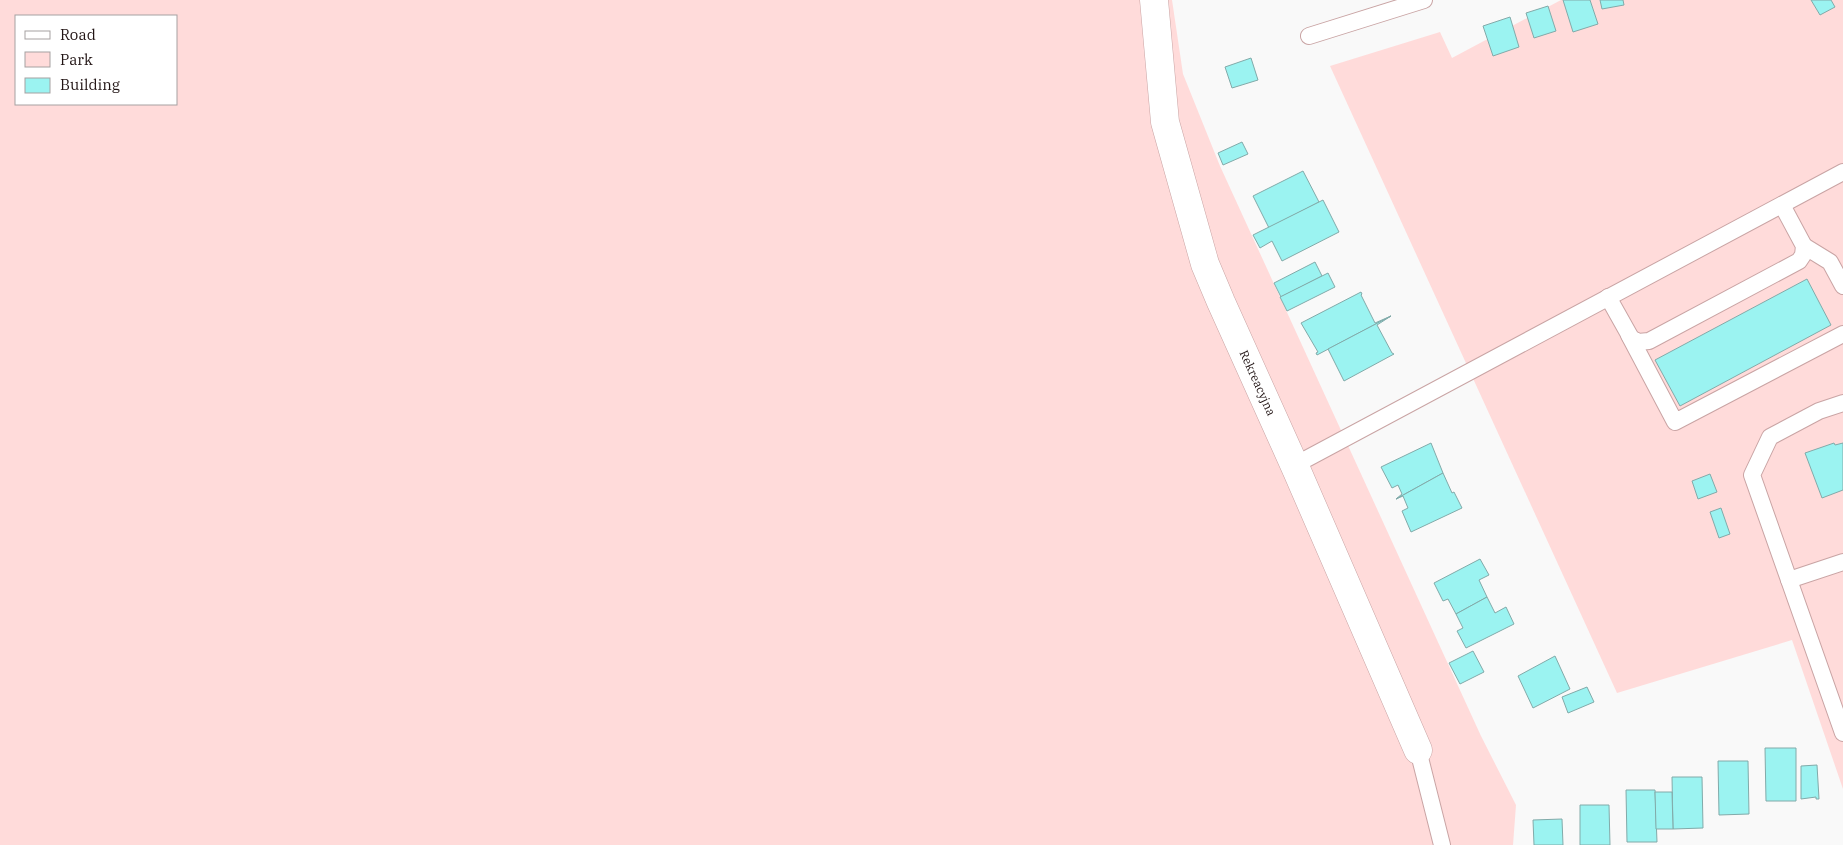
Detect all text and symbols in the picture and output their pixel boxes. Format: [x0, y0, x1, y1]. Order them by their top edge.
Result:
legend [15, 15, 178, 105]
text: Road [60, 25, 96, 44]
text: Park [60, 50, 93, 69]
text: Building [60, 75, 120, 94]
street label: Rekreacyjna [1237, 348, 1279, 418]

